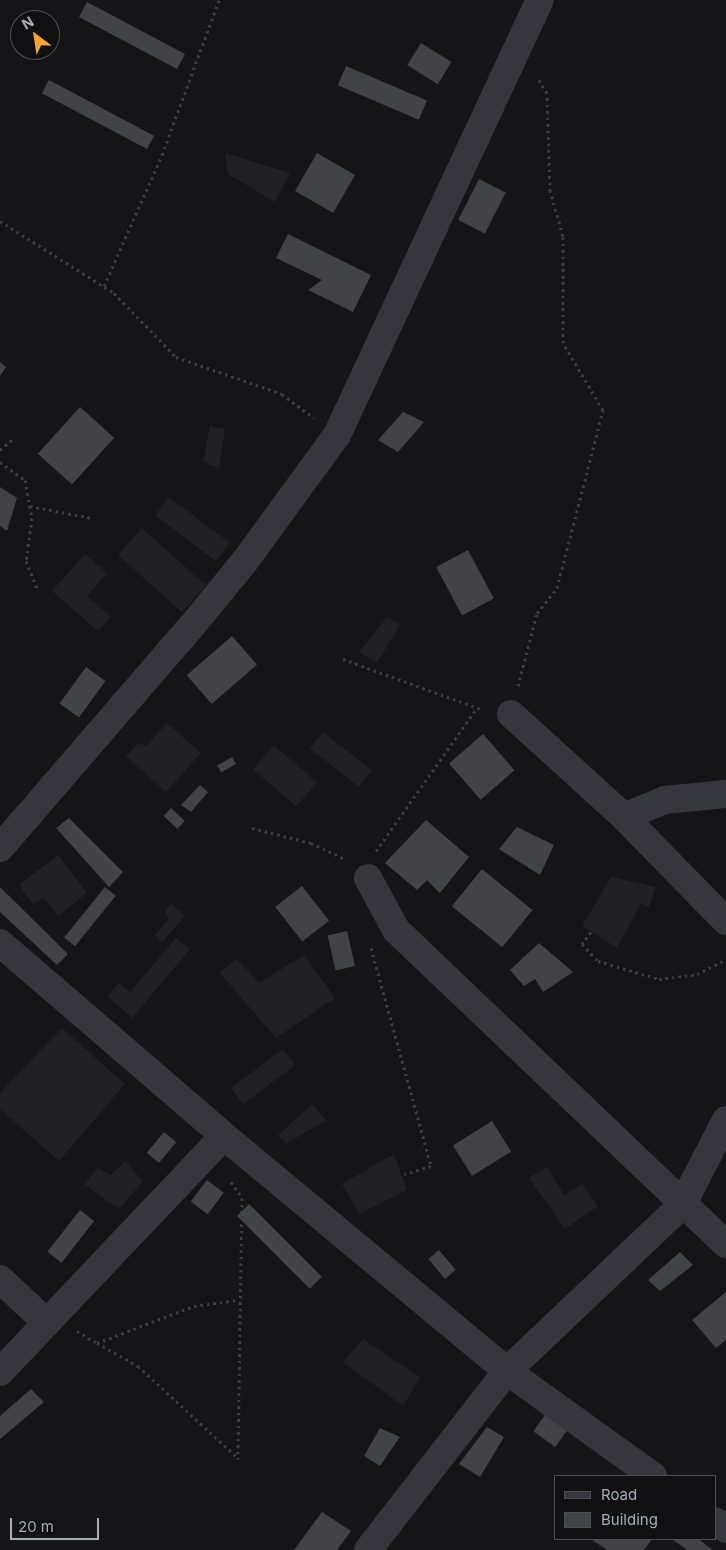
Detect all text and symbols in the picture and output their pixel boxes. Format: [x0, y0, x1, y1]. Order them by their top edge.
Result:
north arrow [10, 10, 60, 60]
text: N [19, 13, 36, 33]
legend [554, 1475, 716, 1540]
text: Road [601, 1485, 637, 1504]
scale bar [12, 1508, 101, 1540]
text: Building [601, 1510, 658, 1529]
text: 20 m [18, 1517, 54, 1536]

